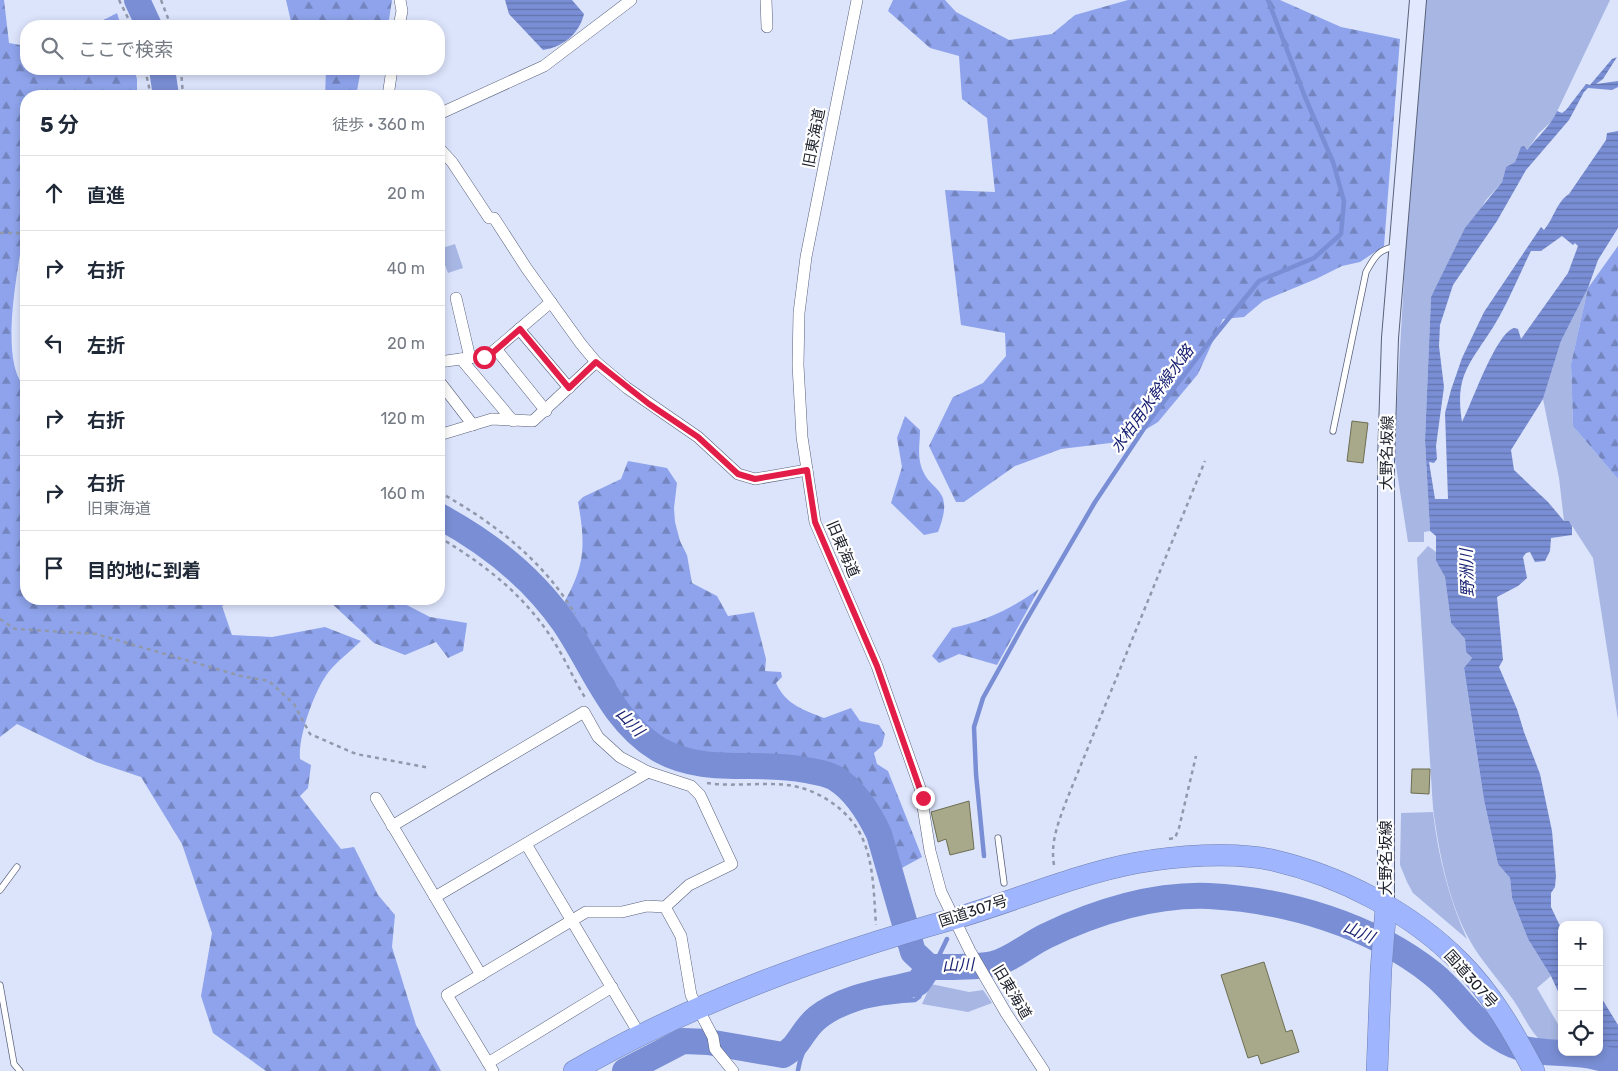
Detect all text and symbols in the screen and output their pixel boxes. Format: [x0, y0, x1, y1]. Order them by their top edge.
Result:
search box [20, 20, 445, 75]
icon: search [38, 34, 66, 62]
text: ここで検索 [78, 38, 173, 61]
street label: 旧東海道 [799, 107, 829, 169]
text: 5 分 [40, 112, 79, 137]
text: 徒歩 · 360 m [332, 115, 425, 134]
icon: ahead [40, 179, 68, 207]
text: 直進 [87, 184, 125, 207]
text: 20 m [387, 184, 425, 203]
icon: right [40, 254, 68, 282]
text: 右折 [87, 259, 125, 282]
text: 40 m [387, 259, 425, 278]
icon: left [40, 329, 68, 357]
text: 左折 [87, 334, 125, 357]
text: 20 m [387, 334, 425, 353]
water label: 水柏用水幹線水路 [1107, 340, 1198, 456]
route start [473, 346, 496, 369]
icon: right [40, 404, 68, 432]
text: 右折 [87, 409, 125, 432]
text: 120 m [380, 409, 425, 428]
street label: 大野名坂線 [1377, 415, 1397, 491]
text: 右折 [87, 472, 125, 495]
icon: right [40, 479, 68, 507]
text: 160 m [380, 484, 425, 503]
text: 旧東海道 [87, 499, 151, 518]
street label: 旧東海道 [823, 518, 863, 580]
water label: 野洲川 [1457, 547, 1477, 597]
icon: arrive [40, 554, 68, 582]
text: 目的地に到着 [87, 559, 201, 582]
water label: 山川 [612, 704, 649, 742]
route end [912, 787, 935, 810]
street label: 大野名坂線 [1377, 820, 1395, 896]
street label: 国道307号 [936, 891, 1010, 931]
water label: 山川 [1341, 917, 1379, 948]
map controls [1558, 921, 1603, 1056]
button: + [1558, 921, 1603, 966]
street label: 国道307号 [1440, 947, 1502, 1011]
water label: 山川 [942, 955, 976, 975]
street label: 旧東海道 [989, 962, 1035, 1022]
button: − [1558, 966, 1603, 1011]
button: locate [1558, 1011, 1603, 1056]

